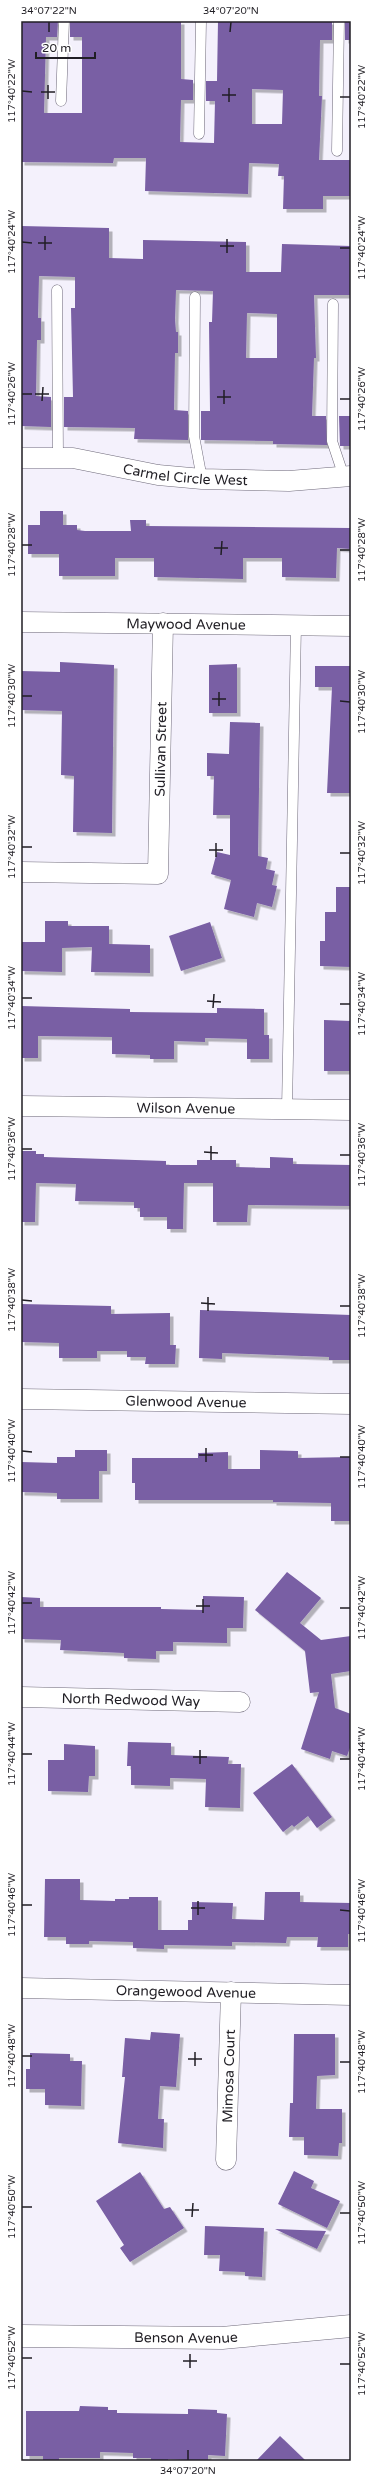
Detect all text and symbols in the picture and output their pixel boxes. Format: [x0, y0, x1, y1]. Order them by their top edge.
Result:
text: 34°07'22"N [21, 5, 77, 17]
text: 34°07'20"N [203, 5, 259, 17]
scale bar [36, 34, 95, 60]
text: 20 m [42, 41, 71, 55]
text: 117°40'22"W [6, 59, 18, 123]
text: 117°40'22"W [356, 65, 368, 129]
text: 117°40'24"W [6, 210, 18, 274]
text: 117°40'24"W [356, 216, 368, 280]
text: 117°40'26"W [6, 362, 18, 426]
text: 117°40'26"W [356, 367, 368, 431]
street label: Carmel Circle West [122, 460, 249, 489]
text: 117°40'28"W [6, 513, 18, 577]
text: 117°40'28"W [356, 518, 368, 582]
street label: Maywood Avenue [126, 615, 246, 633]
text: 117°40'30"W [6, 664, 18, 728]
text: 117°40'30"W [356, 670, 368, 734]
street label: Sullivan Street [151, 701, 170, 797]
text: 117°40'32"W [6, 815, 18, 879]
text: 117°40'32"W [356, 821, 368, 885]
text: 117°40'34"W [6, 966, 18, 1030]
text: 117°40'34"W [356, 972, 368, 1036]
street label: Wilson Avenue [137, 1099, 235, 1117]
text: 117°40'36"W [6, 1117, 18, 1181]
text: 117°40'36"W [356, 1123, 368, 1187]
text: 117°40'38"W [6, 1268, 18, 1332]
text: 117°40'38"W [356, 1274, 368, 1338]
street label: Glenwood Avenue [125, 1392, 247, 1411]
text: 117°40'40"W [6, 1419, 18, 1483]
text: 117°40'40"W [356, 1425, 368, 1489]
text: 117°40'42"W [6, 1571, 18, 1635]
text: 117°40'42"W [356, 1576, 368, 1640]
street label: North Redwood Way [61, 1689, 201, 1710]
text: 117°40'44"W [6, 1722, 18, 1786]
text: 117°40'44"W [356, 1727, 368, 1791]
text: 117°40'46"W [6, 1873, 18, 1937]
text: 117°40'46"W [356, 1879, 368, 1943]
street label: Orangewood Avenue [116, 1982, 256, 2001]
text: 117°40'48"W [6, 2024, 18, 2088]
street label: Mimosa Court [219, 2028, 238, 2123]
text: 117°40'48"W [356, 2030, 368, 2094]
text: 117°40'50"W [6, 2175, 18, 2239]
text: 117°40'50"W [356, 2181, 368, 2245]
text: 117°40'52"W [6, 2326, 18, 2390]
street label: Benson Avenue [134, 2328, 239, 2347]
text: 117°40'52"W [356, 2332, 368, 2396]
text: 34°07'20"N [160, 2465, 216, 2477]

